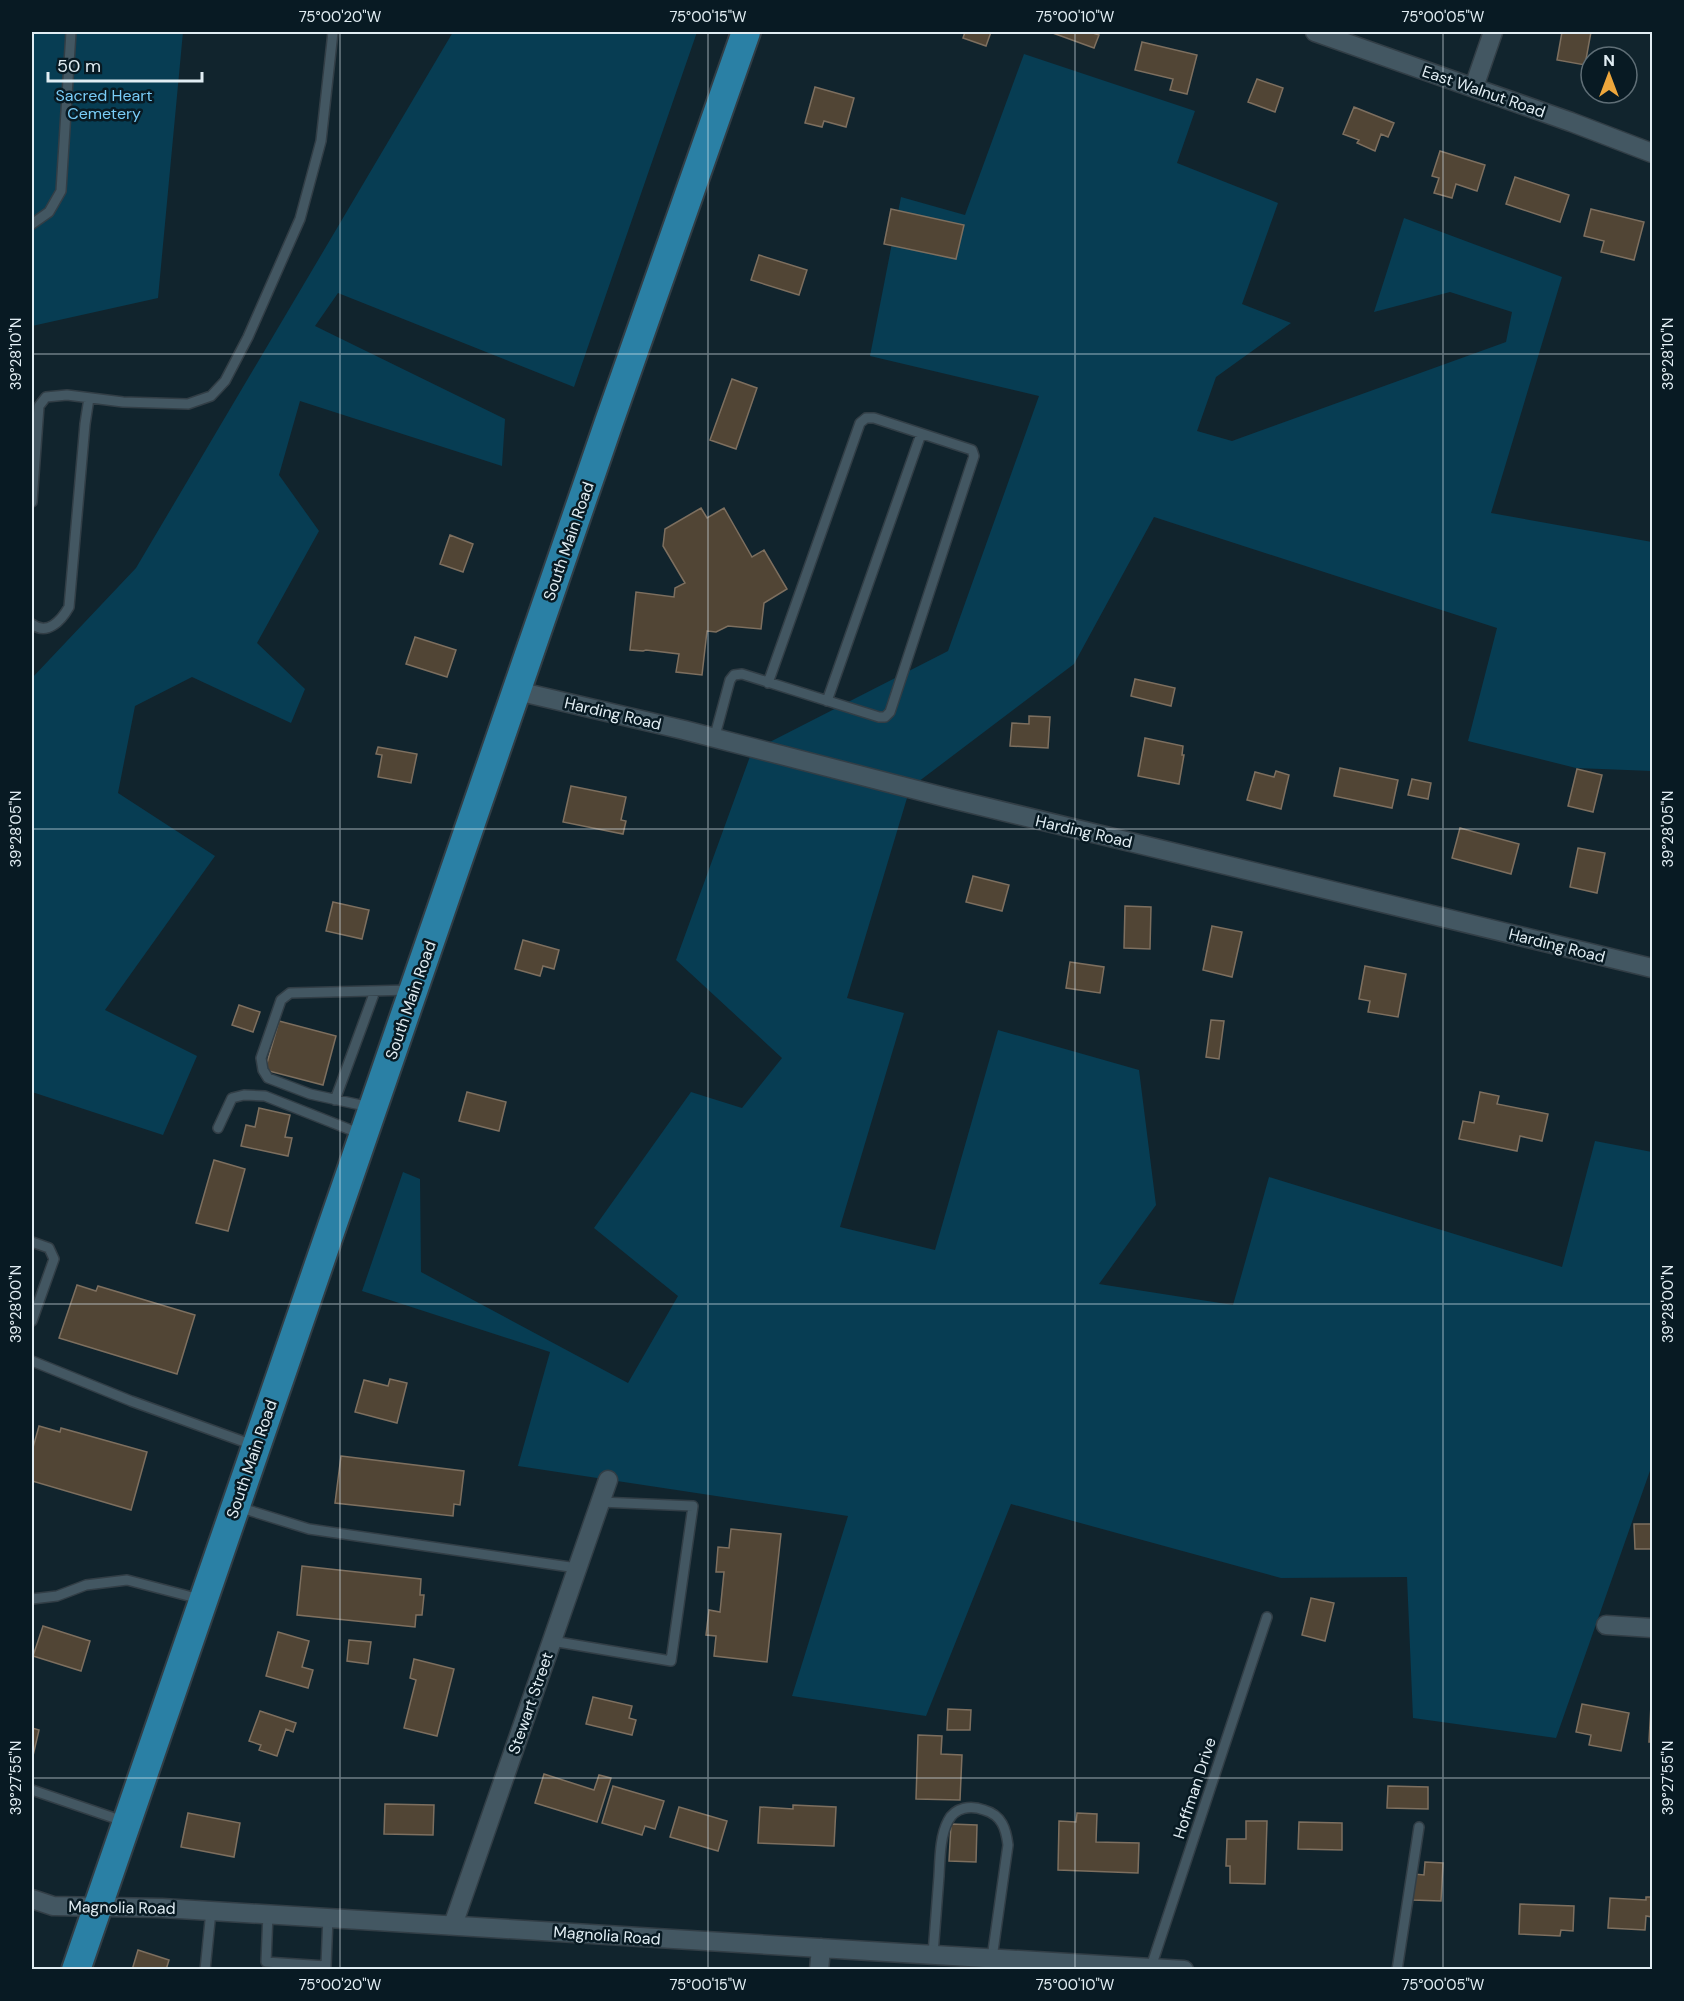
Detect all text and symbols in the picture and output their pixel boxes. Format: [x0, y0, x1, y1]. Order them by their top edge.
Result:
text: 75°00'20"W [299, 7, 382, 27]
text: 75°00'15"W [669, 7, 747, 27]
text: 75°00'10"W [1036, 7, 1115, 27]
text: 75°00'05"W [1402, 7, 1485, 27]
scale bar [48, 45, 202, 83]
north arrow [1579, 45, 1639, 105]
text: N [1603, 50, 1615, 71]
text: 50 m [57, 54, 101, 78]
street label: East Walnut Road [1419, 61, 1548, 122]
park label: Sacred Heart Cemetery [55, 85, 153, 124]
text: 39°28'10"N [6, 318, 26, 390]
text: 39°28'10"N [1658, 318, 1678, 390]
street label: South Main Road [538, 479, 599, 603]
street label: Harding Road [562, 692, 663, 735]
text: 39°28'05"N [6, 791, 26, 867]
text: 39°28'05"N [1658, 791, 1678, 867]
street label: Harding Road [1033, 810, 1134, 853]
street label: Harding Road [1506, 923, 1607, 968]
street label: South Main Road [380, 938, 441, 1062]
text: 39°28'00"N [6, 1265, 26, 1343]
text: 39°28'00"N [1658, 1265, 1678, 1343]
street label: South Main Road [221, 1397, 282, 1521]
street label: Stewart Street [503, 1649, 558, 1757]
street label: Hoffman Drive [1168, 1735, 1221, 1842]
text: 39°27'55"N [6, 1741, 26, 1815]
text: 39°27'55"N [1658, 1741, 1678, 1815]
street label: Magnolia Road [68, 1896, 176, 1919]
street label: Magnolia Road [553, 1921, 661, 1950]
text: 75°00'20"W [299, 1975, 382, 1995]
text: 75°00'15"W [669, 1975, 747, 1995]
text: 75°00'10"W [1036, 1975, 1115, 1995]
text: 75°00'05"W [1402, 1975, 1485, 1995]

